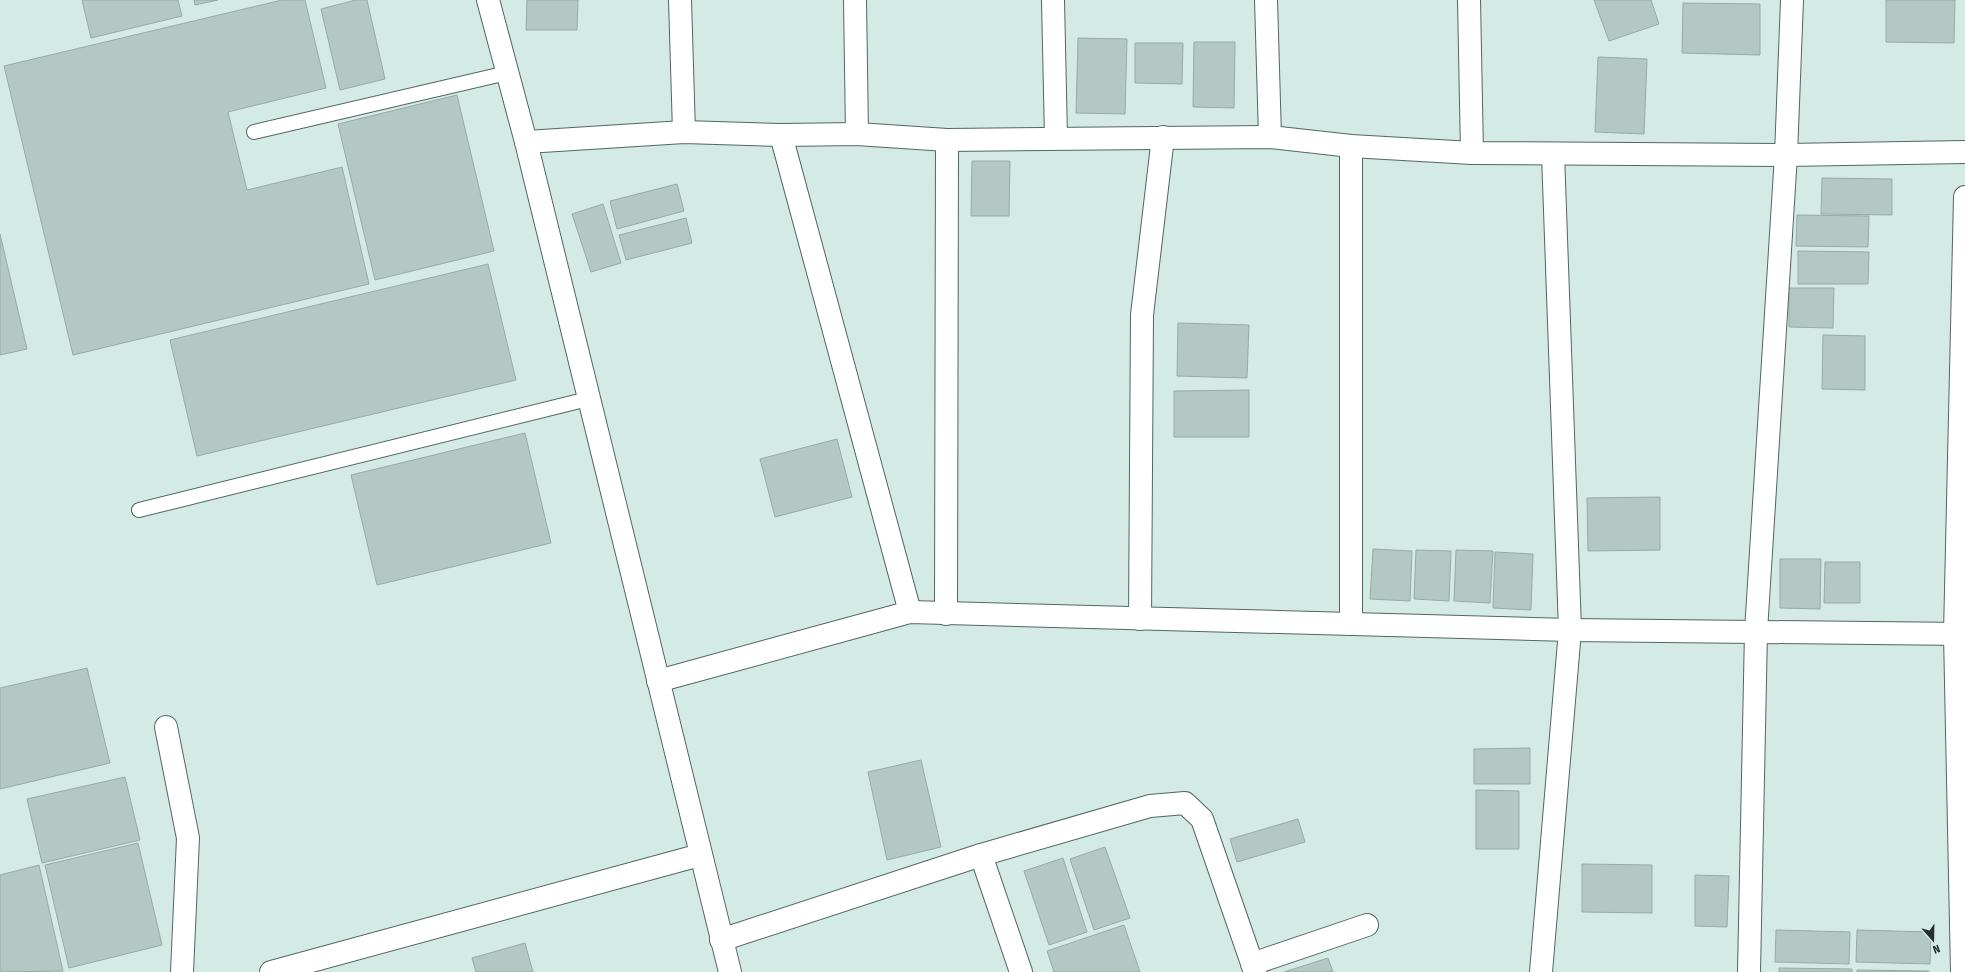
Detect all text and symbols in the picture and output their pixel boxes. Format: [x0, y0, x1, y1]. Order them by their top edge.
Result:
north arrow [1913, 920, 1953, 960]
text: N [1931, 942, 1942, 956]

